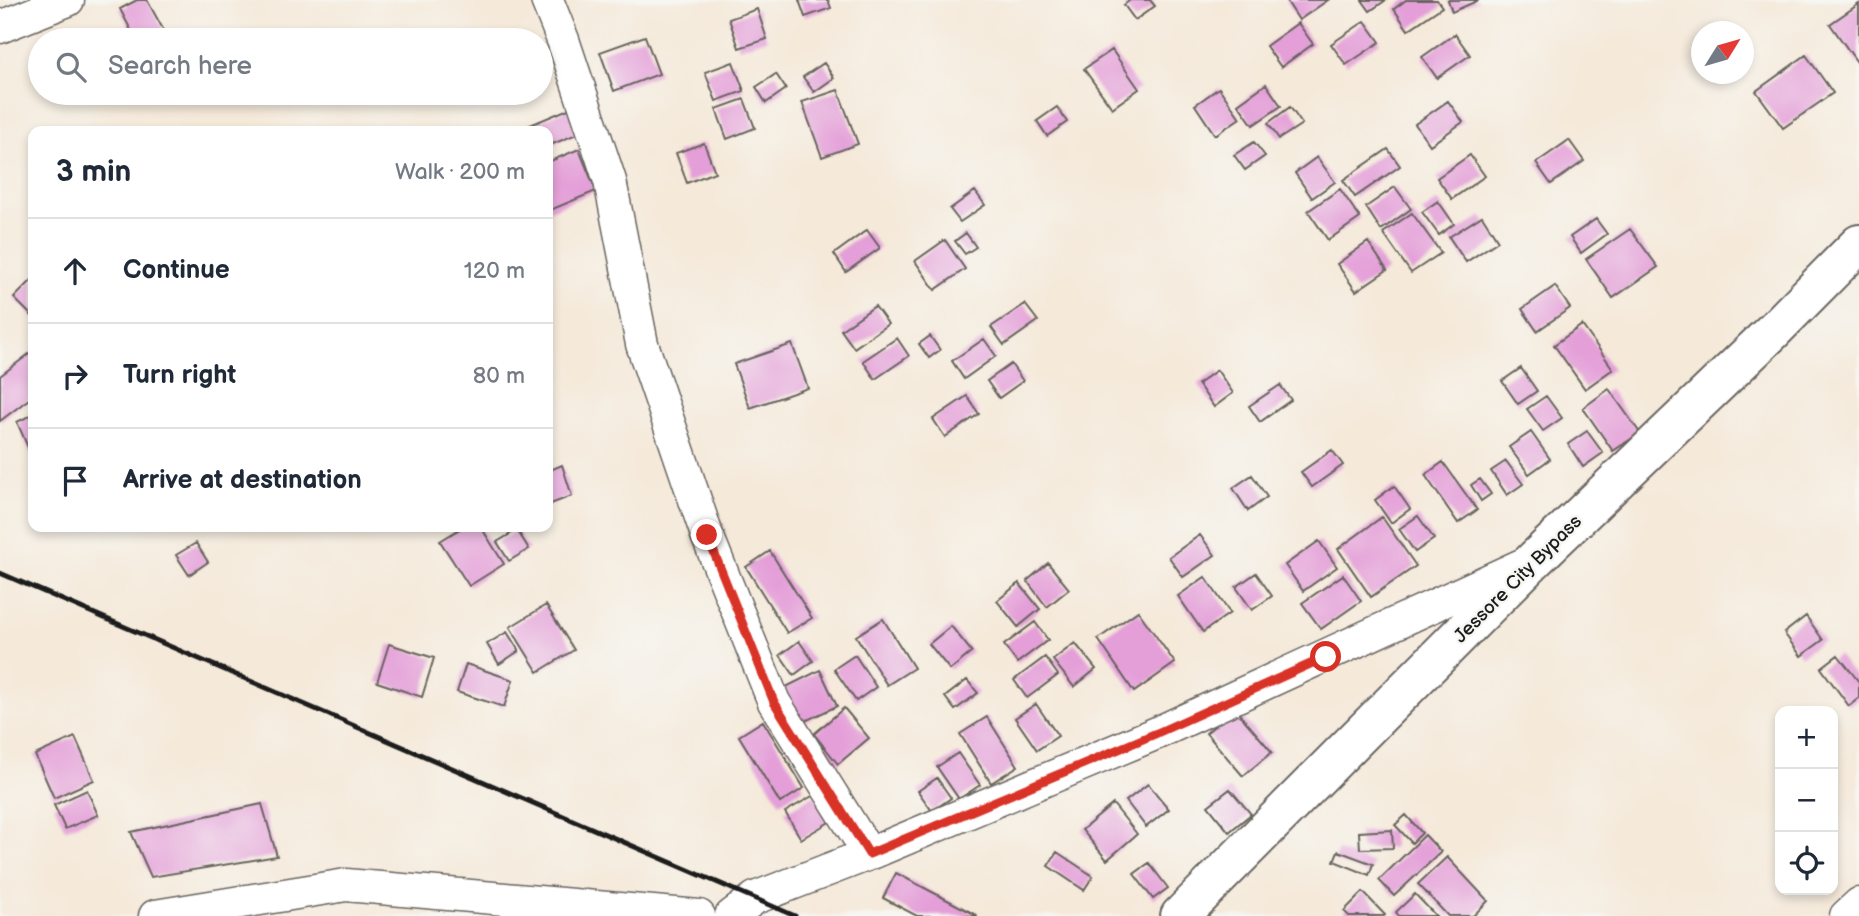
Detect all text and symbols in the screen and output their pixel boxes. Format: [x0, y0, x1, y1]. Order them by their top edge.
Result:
north arrow [1691, 21, 1754, 84]
search box [28, 28, 553, 105]
icon: search [52, 48, 90, 86]
text: Search here [108, 51, 252, 82]
text: 3 min [56, 154, 131, 190]
text: Walk · 200 m [395, 158, 525, 186]
icon: ahead [56, 252, 94, 290]
text: Continue [123, 255, 230, 286]
text: 120 m [464, 257, 525, 285]
icon: right [56, 357, 94, 395]
text: Turn right [123, 360, 236, 391]
text: 80 m [473, 362, 525, 390]
icon: arrive [56, 462, 94, 500]
text: Arrive at destination [123, 465, 362, 496]
street label: Jessore City Bypass [1449, 510, 1587, 648]
route end [691, 519, 722, 550]
route start [1310, 641, 1341, 672]
map controls [1775, 706, 1838, 895]
button: + [1775, 706, 1838, 769]
button: − [1775, 769, 1838, 832]
button: locate [1775, 832, 1838, 895]

